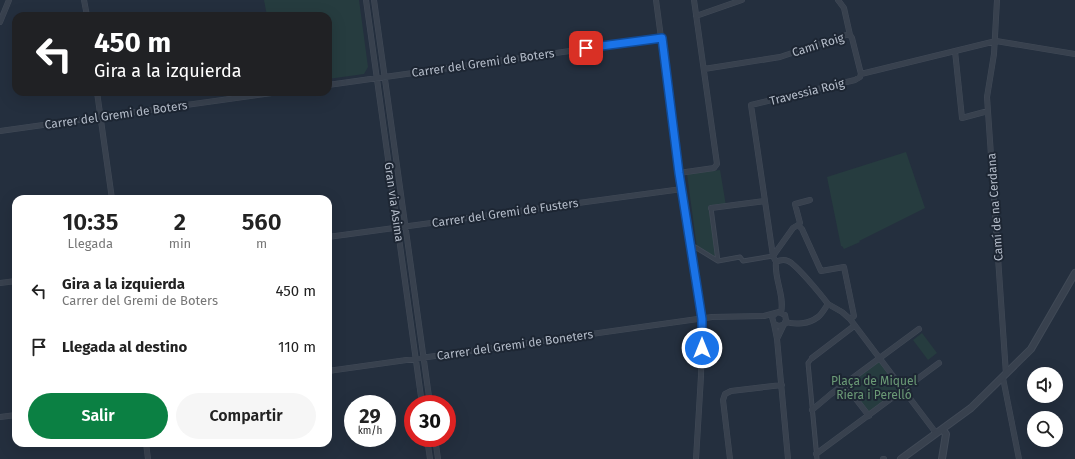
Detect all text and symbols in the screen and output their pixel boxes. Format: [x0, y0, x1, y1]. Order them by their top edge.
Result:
text: 450 m [94, 26, 171, 59]
icon: left [28, 28, 80, 80]
street label: Camí Roig [790, 30, 846, 60]
pin [569, 31, 603, 65]
icon: arrive [575, 37, 597, 59]
street label: Carrer del Gremi de Boters [411, 46, 556, 80]
text: Gira a la izquierda [94, 60, 242, 82]
street label: Travessia Roig [768, 76, 847, 108]
street label: Carrer del Gremi de Boters [44, 98, 189, 132]
street label: Camí de na Cerdana [984, 153, 1006, 261]
street label: Gran via Asima [381, 161, 407, 243]
street label: Carrer del Gremi de Fusters [431, 196, 579, 230]
text: 10:35 [62, 208, 118, 236]
text: 2 [174, 208, 186, 236]
text: 560 [242, 208, 282, 236]
text: Llegada [68, 236, 113, 251]
text: min [169, 236, 191, 251]
text: m [256, 236, 267, 251]
text: Gira a la izquierda [62, 275, 185, 293]
icon: left [28, 280, 50, 302]
text: 450 m [275, 282, 316, 300]
text: Carrer del Gremi de Boters [62, 293, 218, 308]
street label: Carrer del Gremi de Boneters [436, 327, 594, 363]
position arrow [681, 327, 723, 369]
icon: arrive [28, 336, 50, 358]
text: Llegada al destino [62, 338, 187, 356]
text: 110 m [278, 338, 316, 356]
map controls [1027, 367, 1063, 447]
button: sound [1027, 367, 1063, 403]
park label: Plaça de Miquel Riera i Perelló [831, 374, 917, 402]
button: Salir [28, 393, 168, 439]
button: Compartir [176, 393, 316, 439]
speed limit sign: 30 [404, 395, 456, 447]
text: 29 [359, 404, 381, 428]
button: search [1027, 411, 1063, 447]
text: km/h [358, 425, 382, 437]

